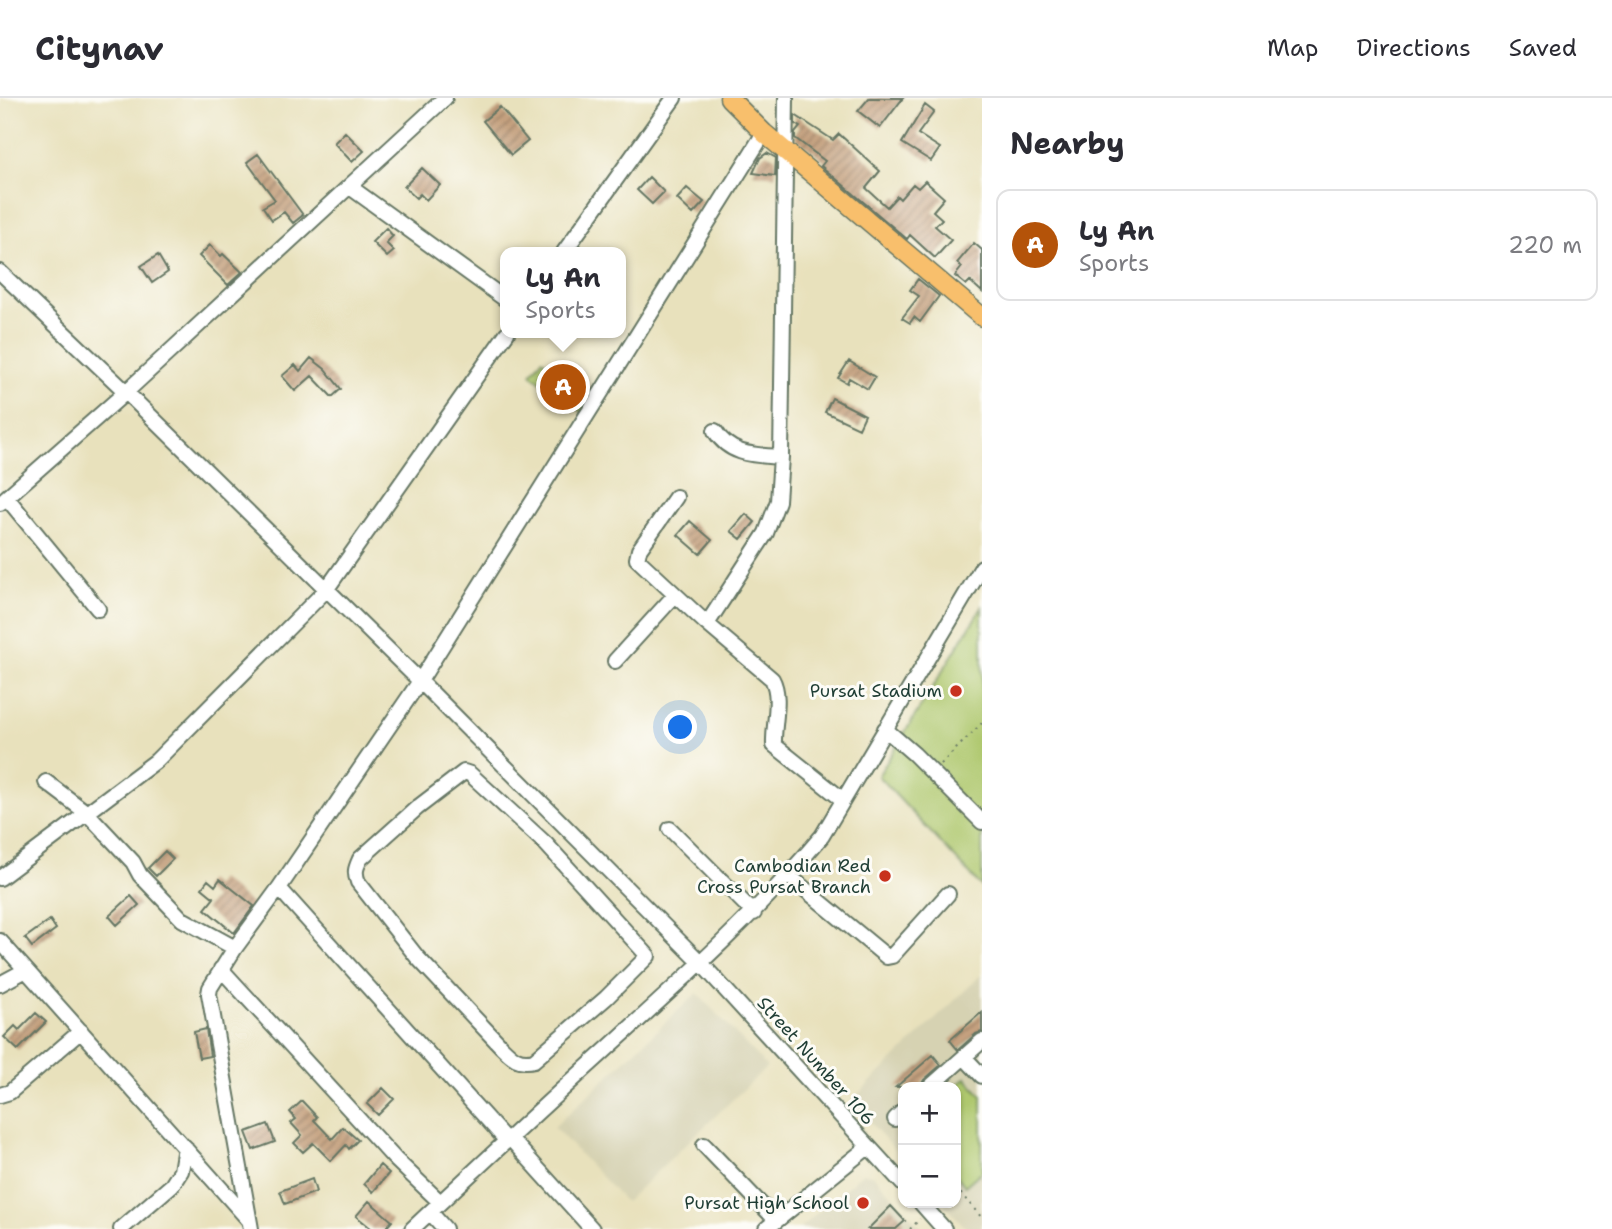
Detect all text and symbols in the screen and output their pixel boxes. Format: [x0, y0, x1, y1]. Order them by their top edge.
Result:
text: Citynav [35, 26, 164, 71]
text: Map [1267, 32, 1318, 64]
text: Directions [1356, 32, 1471, 64]
text: Saved [1509, 32, 1577, 64]
text: Nearby [1010, 123, 1125, 164]
text: Ly An [1079, 213, 1154, 248]
text: A [1026, 230, 1044, 260]
text: 220 m [1508, 230, 1582, 260]
popup [500, 247, 626, 338]
text: Sports [1079, 248, 1150, 278]
text: Ly An [525, 260, 601, 295]
text: Sports [525, 295, 596, 325]
pin: A [540, 361, 586, 413]
place label: Pursat Stadium [810, 679, 942, 703]
marker: Pursat Stadium [948, 683, 964, 699]
your location [663, 710, 697, 744]
place label: Cambodian Red Cross Pursat Branch [697, 854, 871, 899]
marker: Cambodian Red Cross Pursat Branch [877, 868, 893, 884]
street label: Street Number 106 [752, 991, 880, 1131]
map controls [898, 1082, 961, 1208]
button: + [898, 1082, 961, 1145]
button: − [898, 1145, 961, 1208]
place label: Pursat High School [684, 1191, 850, 1215]
marker: Pursat High School [855, 1195, 871, 1211]

